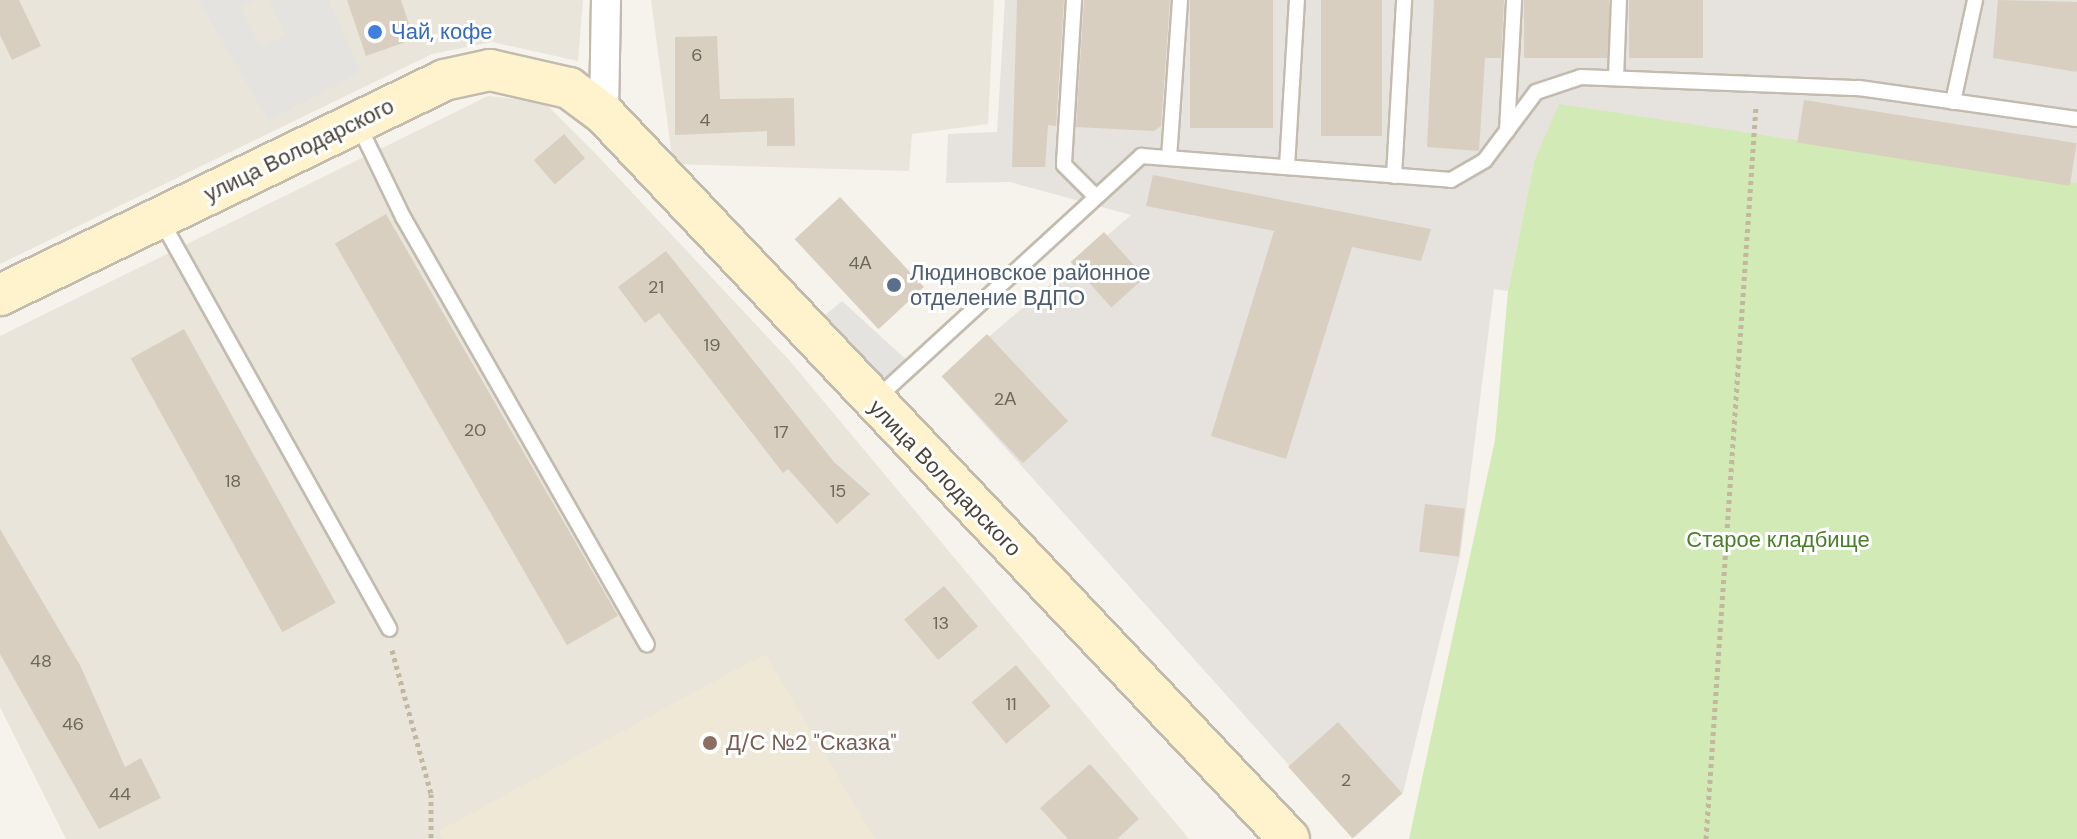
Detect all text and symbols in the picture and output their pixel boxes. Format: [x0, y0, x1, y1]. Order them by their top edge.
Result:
place label: Чай, кофе [391, 19, 492, 45]
marker: Чай, кофе [366, 23, 384, 41]
house number: 6 [691, 44, 703, 66]
street label: улица Володарского [200, 93, 398, 207]
house number: 4 [700, 109, 710, 131]
house number: 4А [849, 252, 871, 274]
place label: Людиновское районное отделение ВДПО [910, 259, 1150, 310]
house number: 21 [648, 276, 664, 298]
marker: Людиновское районное отделение ВДПО [885, 276, 903, 294]
house number: 19 [704, 334, 720, 356]
house number: 2А [994, 388, 1016, 410]
street label: улица Володарского [863, 394, 1027, 562]
house number: 20 [464, 419, 486, 441]
house number: 17 [773, 421, 789, 443]
house number: 18 [225, 470, 241, 492]
house number: 15 [830, 480, 846, 502]
park label: Старое кладбище [1686, 527, 1870, 553]
house number: 13 [933, 612, 949, 634]
house number: 48 [30, 650, 52, 672]
house number: 11 [1005, 693, 1017, 715]
house number: 46 [62, 713, 84, 735]
place label: Д/С №2 "Сказка" [726, 730, 897, 756]
marker: Д/С №2 "Сказка" [701, 734, 719, 752]
house number: 2 [1341, 769, 1351, 791]
house number: 44 [109, 783, 131, 805]

